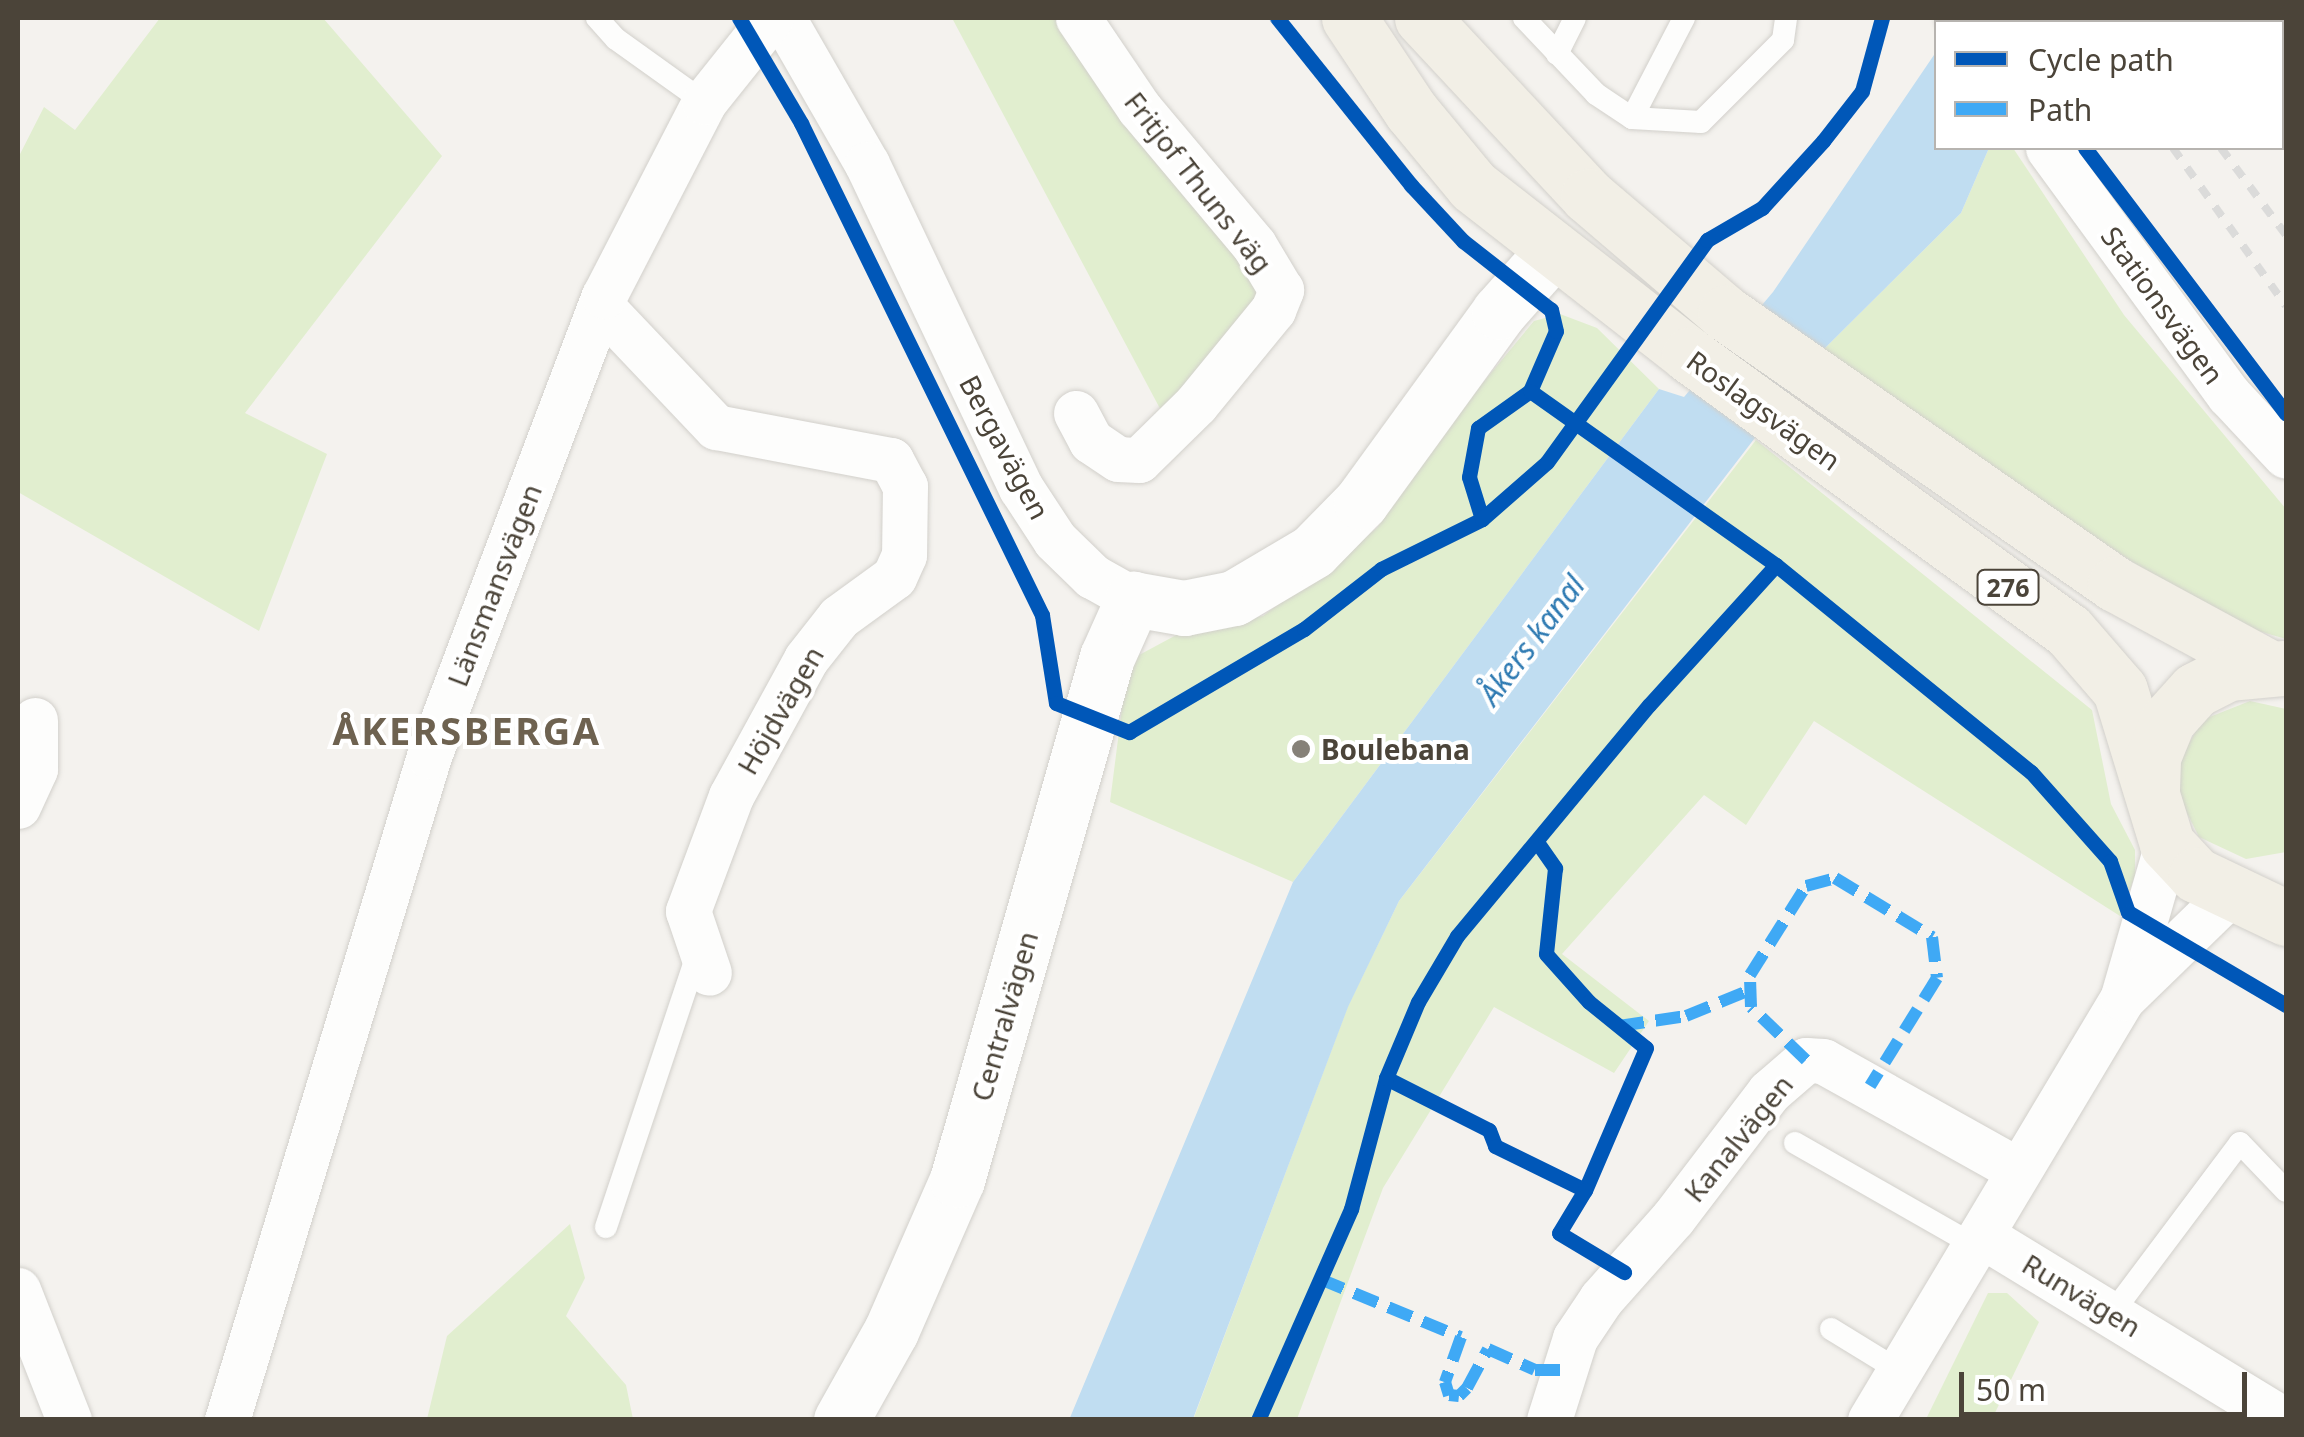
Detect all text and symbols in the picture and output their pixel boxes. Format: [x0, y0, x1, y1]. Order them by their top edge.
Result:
legend [1934, 20, 2284, 150]
text: Cycle path [2028, 39, 2174, 80]
street label: Fritjof Thuns väg [1118, 85, 1280, 279]
text: Path [2028, 89, 2092, 130]
street label: Stationsvägen [2095, 220, 2231, 390]
street label: Roslagsvägen [1681, 343, 1847, 477]
street label: Bergavägen [953, 369, 1057, 525]
street label: Länsmansvägen [440, 479, 548, 691]
road number: 276 [1976, 567, 2040, 607]
water label: Åkers kanal [1472, 568, 1592, 712]
street label: Höjdvägen [730, 640, 830, 780]
district label: ÅKERSBERGA [333, 708, 601, 754]
place label: Boulebana [1321, 732, 1470, 766]
marker: Boulebana [1290, 738, 1312, 760]
street label: Centralvägen [964, 927, 1044, 1105]
street label: Kanalvägen [1677, 1068, 1799, 1208]
street label: Runvägen [2017, 1247, 2147, 1343]
scale bar [1964, 1352, 2252, 1414]
text: 50 m [1976, 1369, 2046, 1410]

